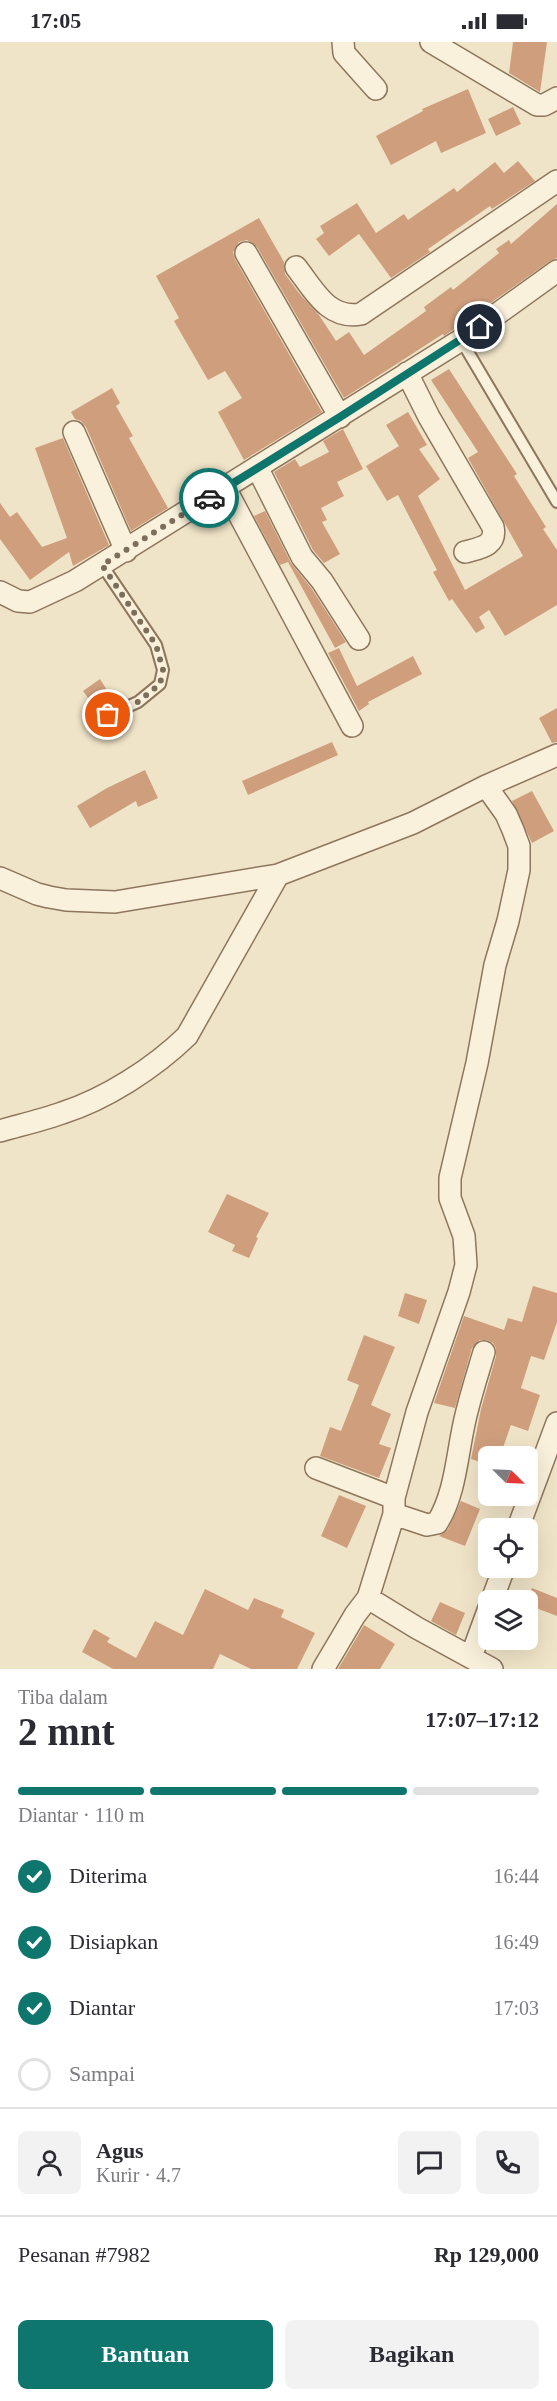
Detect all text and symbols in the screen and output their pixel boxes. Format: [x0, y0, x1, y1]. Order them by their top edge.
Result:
text: 17:05 [30, 8, 81, 33]
pin [454, 301, 505, 352]
icon: home [463, 310, 496, 343]
courier [179, 468, 239, 528]
icon: car [193, 482, 226, 515]
pin [82, 689, 133, 740]
icon: bag [91, 698, 124, 731]
north arrow [478, 1446, 538, 1506]
map controls [478, 1446, 538, 1650]
button: locate [478, 1518, 538, 1578]
button: layers [478, 1590, 538, 1650]
text: Tiba dalam [18, 1686, 108, 1708]
text: 17:07–17:12 [425, 1707, 539, 1732]
text: 2 mnt [18, 1710, 114, 1753]
text: Diantar · 110 m [18, 1804, 144, 1826]
icon: check [18, 1860, 51, 1893]
text: Diterima [69, 1863, 147, 1888]
text: 16:44 [493, 1865, 539, 1887]
icon: check [18, 1926, 51, 1959]
text: Disiapkan [69, 1929, 158, 1954]
text: 16:49 [493, 1931, 539, 1953]
icon: check [18, 1992, 51, 2025]
text: Diantar [69, 1995, 135, 2020]
text: 17:03 [493, 1997, 539, 2019]
text: Sampai [69, 2061, 135, 2086]
button: person [18, 2131, 81, 2194]
button: chat [398, 2131, 461, 2194]
button: phone [476, 2131, 539, 2194]
text: Agus [96, 2138, 144, 2163]
text: Kurir · 4.7 [96, 2164, 181, 2186]
text: Pesanan #7982 [18, 2242, 151, 2267]
text: Rp 129,000 [434, 2242, 539, 2267]
button: Bantuan [18, 2320, 273, 2389]
button: Bagikan [285, 2320, 539, 2389]

